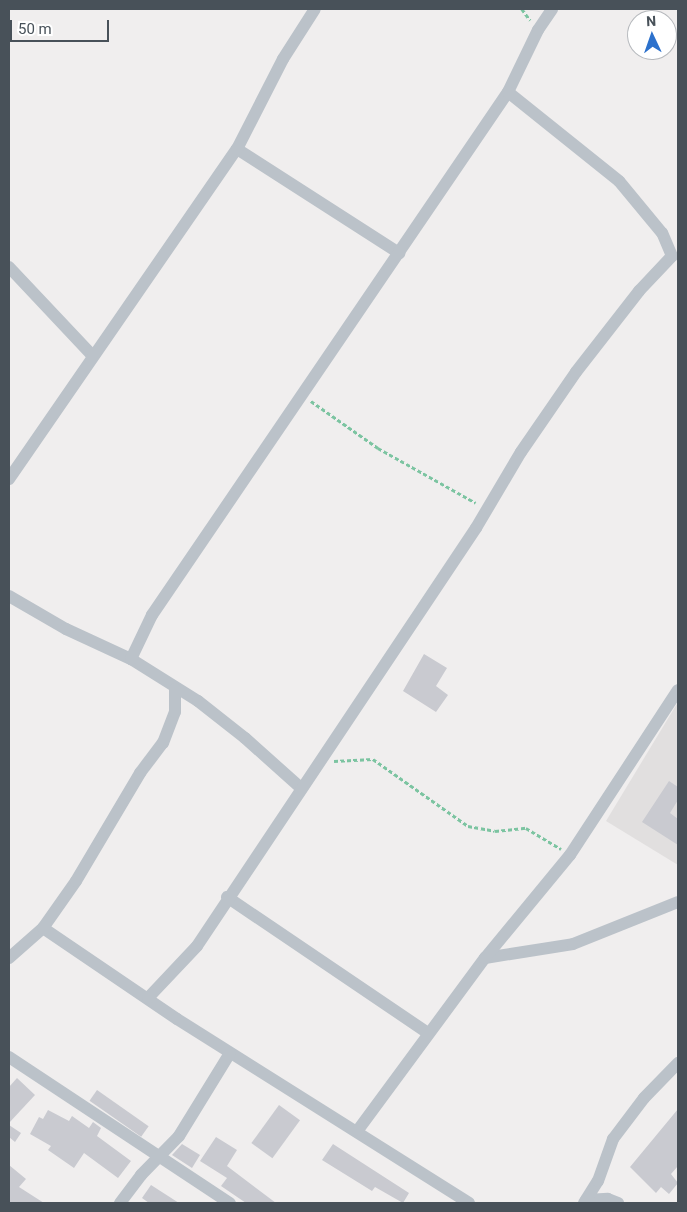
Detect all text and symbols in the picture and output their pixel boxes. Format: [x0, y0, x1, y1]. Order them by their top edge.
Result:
scale bar [12, 10, 111, 42]
north arrow [627, 10, 677, 60]
text: N [646, 13, 657, 29]
text: 50 m [18, 20, 52, 38]

